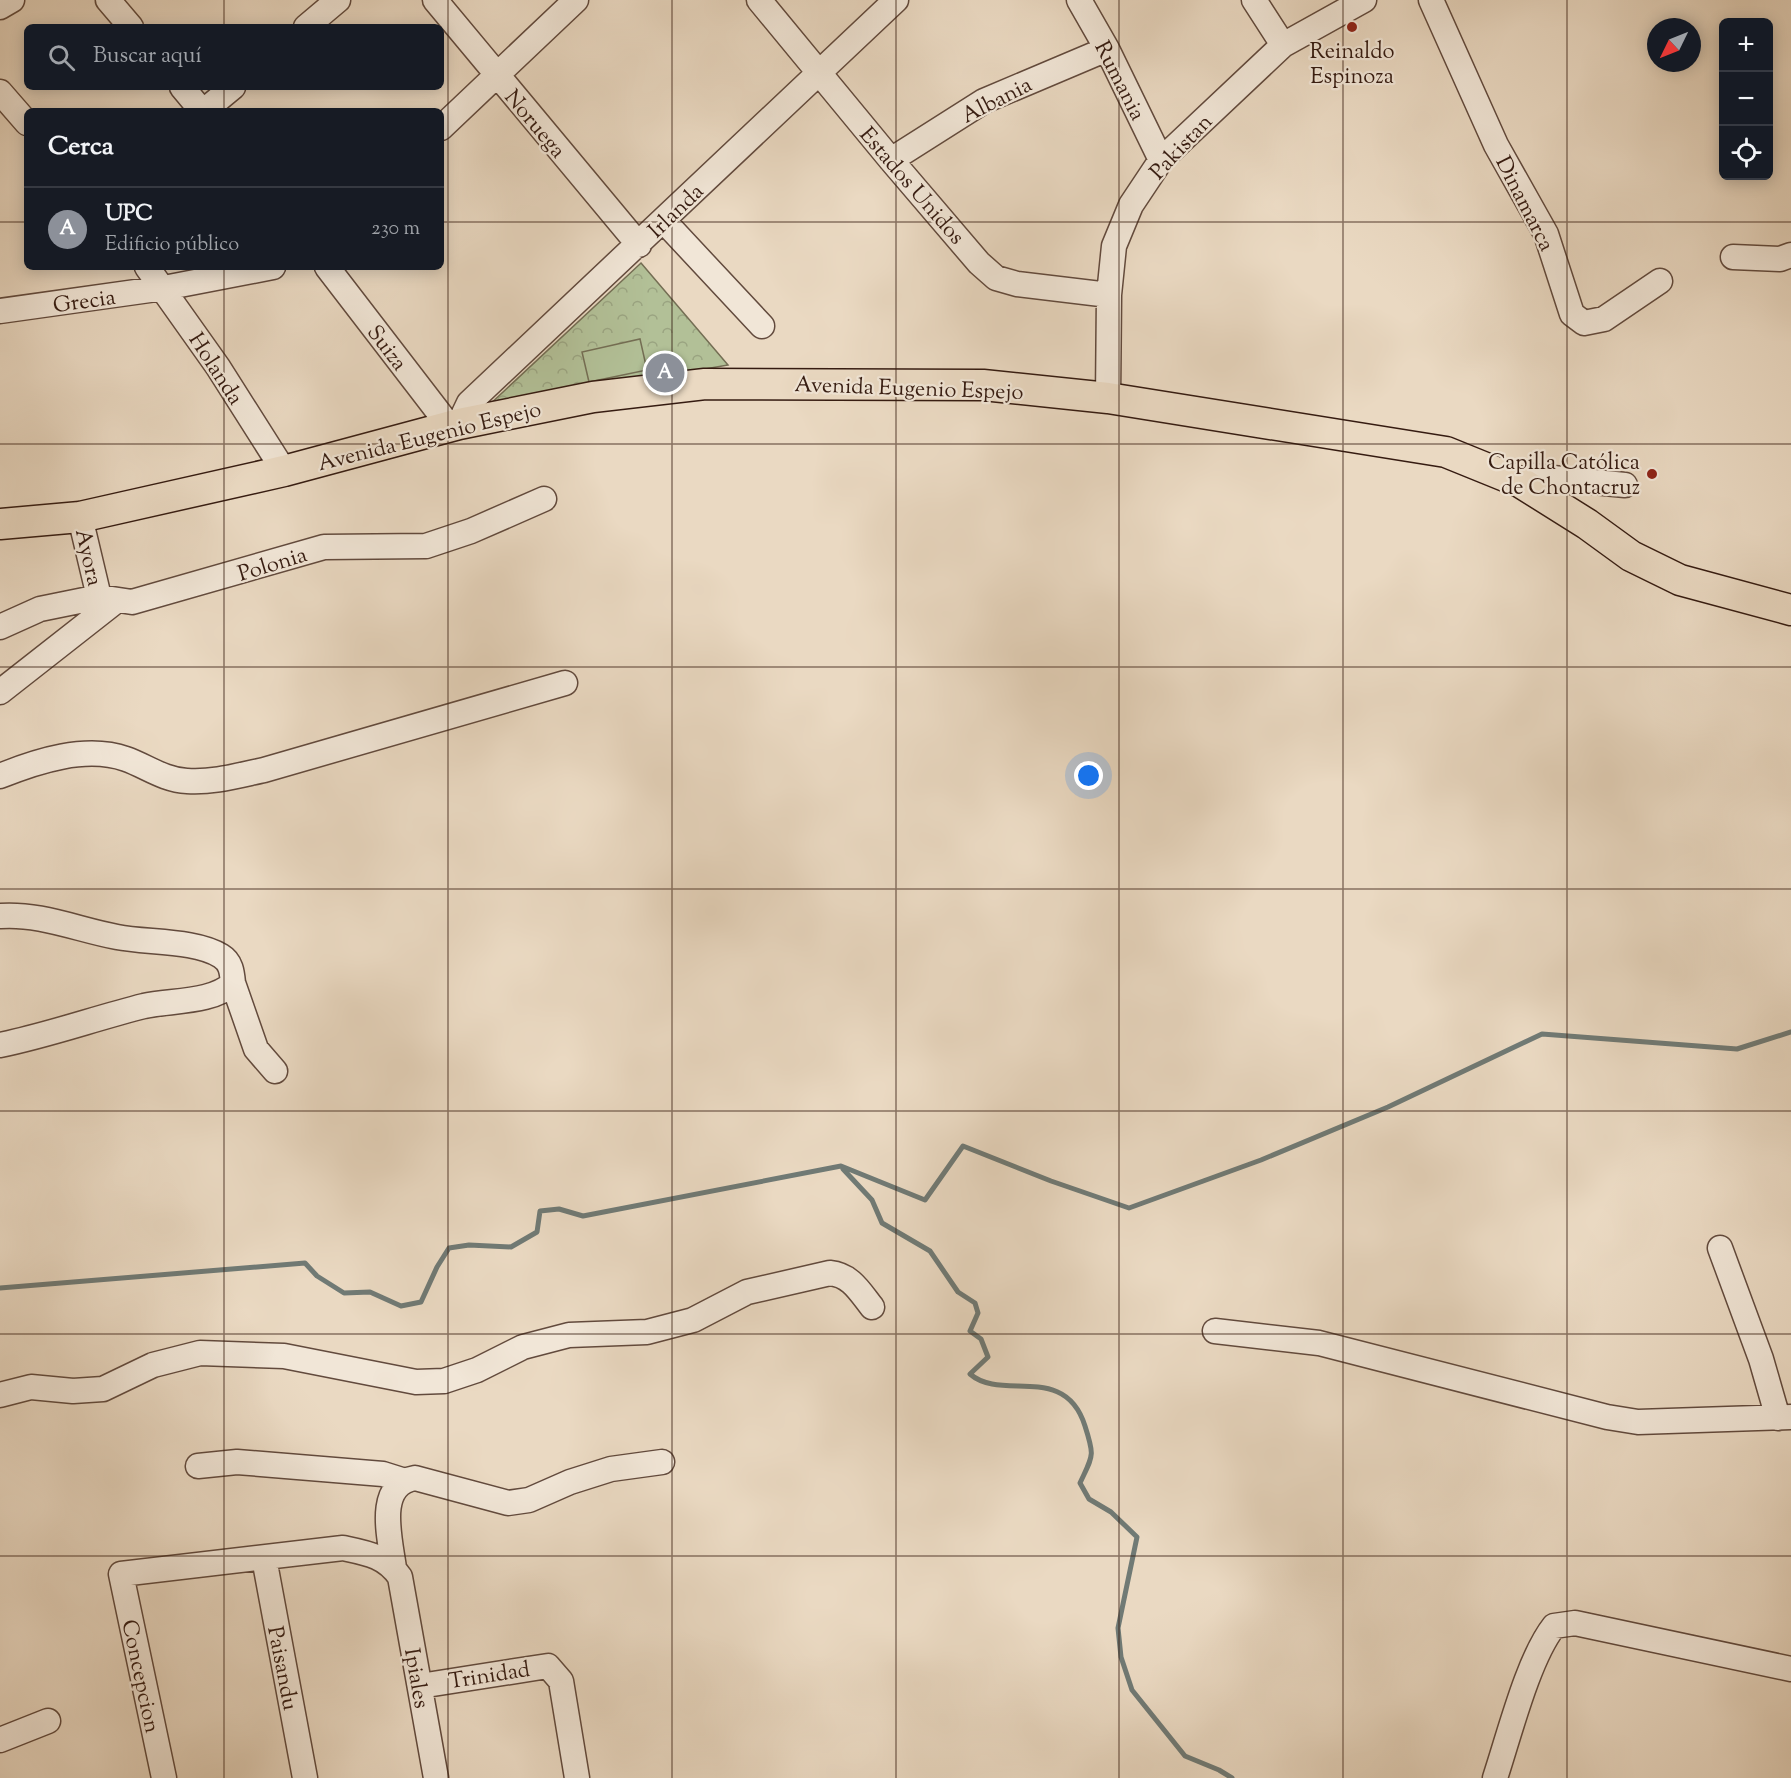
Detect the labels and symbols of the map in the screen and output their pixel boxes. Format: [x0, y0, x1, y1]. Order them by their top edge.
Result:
north arrow [1647, 18, 1701, 72]
marker: Reinaldo Espinoza [1345, 20, 1359, 34]
street label: Rumania [1085, 36, 1152, 127]
place label: Reinaldo Espinoza [1310, 37, 1394, 94]
street label: Albania [956, 70, 1038, 133]
street label: Noruega [495, 83, 572, 166]
street label: Pakistan [1143, 108, 1221, 188]
street label: Estados Unidos [850, 121, 971, 253]
street label: Dinamarca [1486, 151, 1561, 258]
street label: Irlanda [642, 177, 712, 247]
street label: Grecia [51, 283, 118, 323]
street label: Suiza [358, 319, 414, 379]
street label: Holanda [179, 327, 250, 412]
pin: A [646, 350, 684, 395]
street label: Avenida Eugenio Espejo [794, 370, 1024, 410]
street label: Avenida Eugenio Espejo [315, 395, 545, 481]
place label: Capilla Católica de Chontacruz [1488, 448, 1640, 505]
marker: Capilla Católica de Chontacruz [1645, 467, 1659, 481]
street label: Ayora [65, 526, 109, 589]
street label: Polonia [234, 540, 311, 592]
your location [1074, 761, 1103, 790]
street label: Concepcion [111, 1617, 167, 1736]
street label: Paisandu [257, 1624, 305, 1714]
street label: Ipiales [394, 1646, 436, 1711]
street label: Trinidad [447, 1655, 532, 1699]

